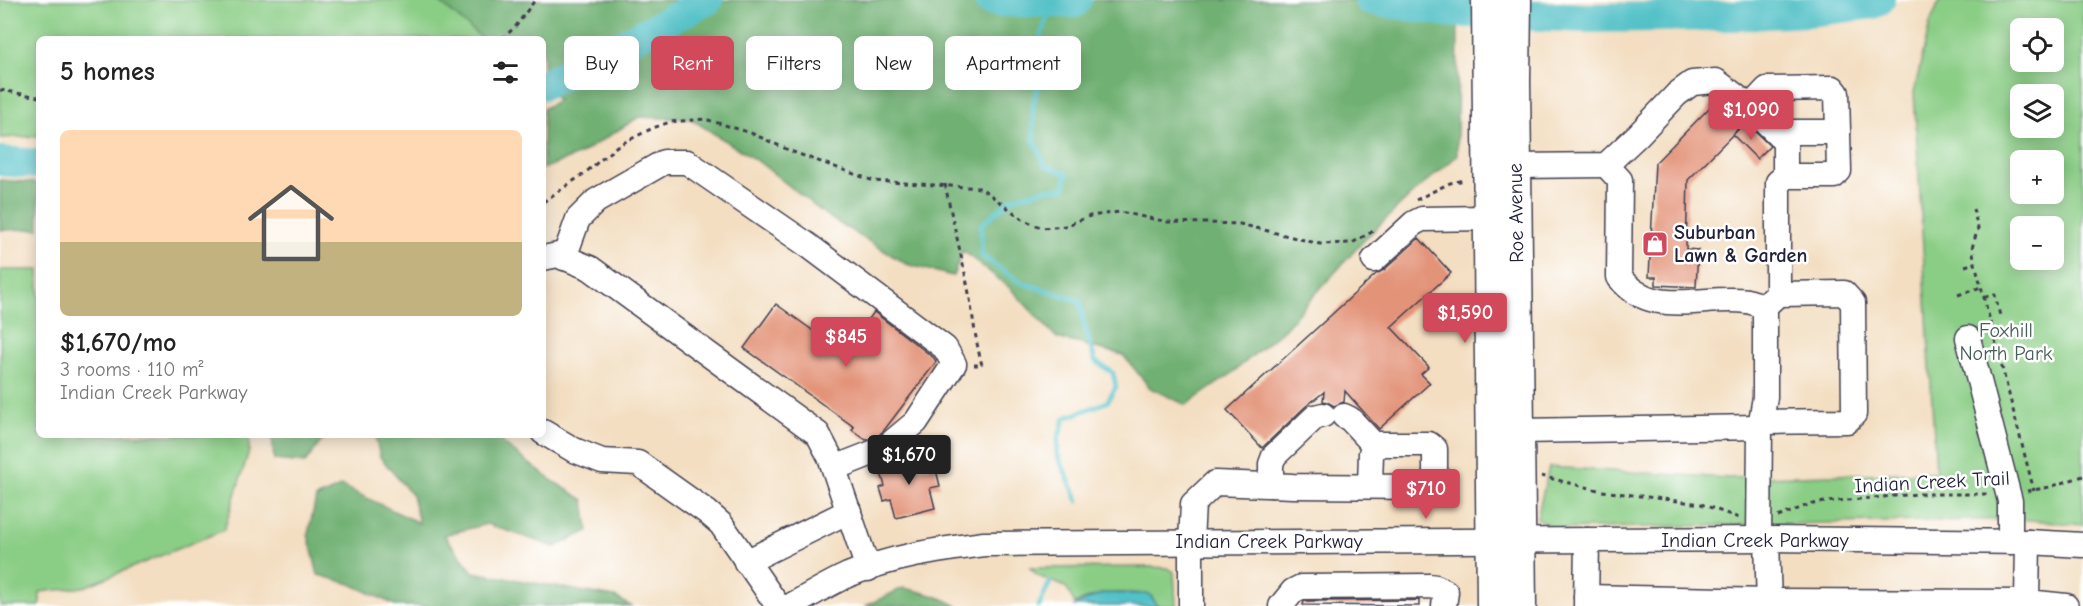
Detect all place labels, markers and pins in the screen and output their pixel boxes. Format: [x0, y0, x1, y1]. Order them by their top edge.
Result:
pin: $1,090 [1702, 90, 1800, 141]
place label: Suburban Lawn & Garden [1674, 221, 1807, 267]
shop icon: Suburban Lawn & Garden [1640, 229, 1670, 259]
pin: $1,590 [1416, 293, 1514, 344]
pin: $845 [810, 317, 882, 368]
pin: $1,670 [860, 435, 958, 486]
pin: $710 [1390, 469, 1462, 520]

